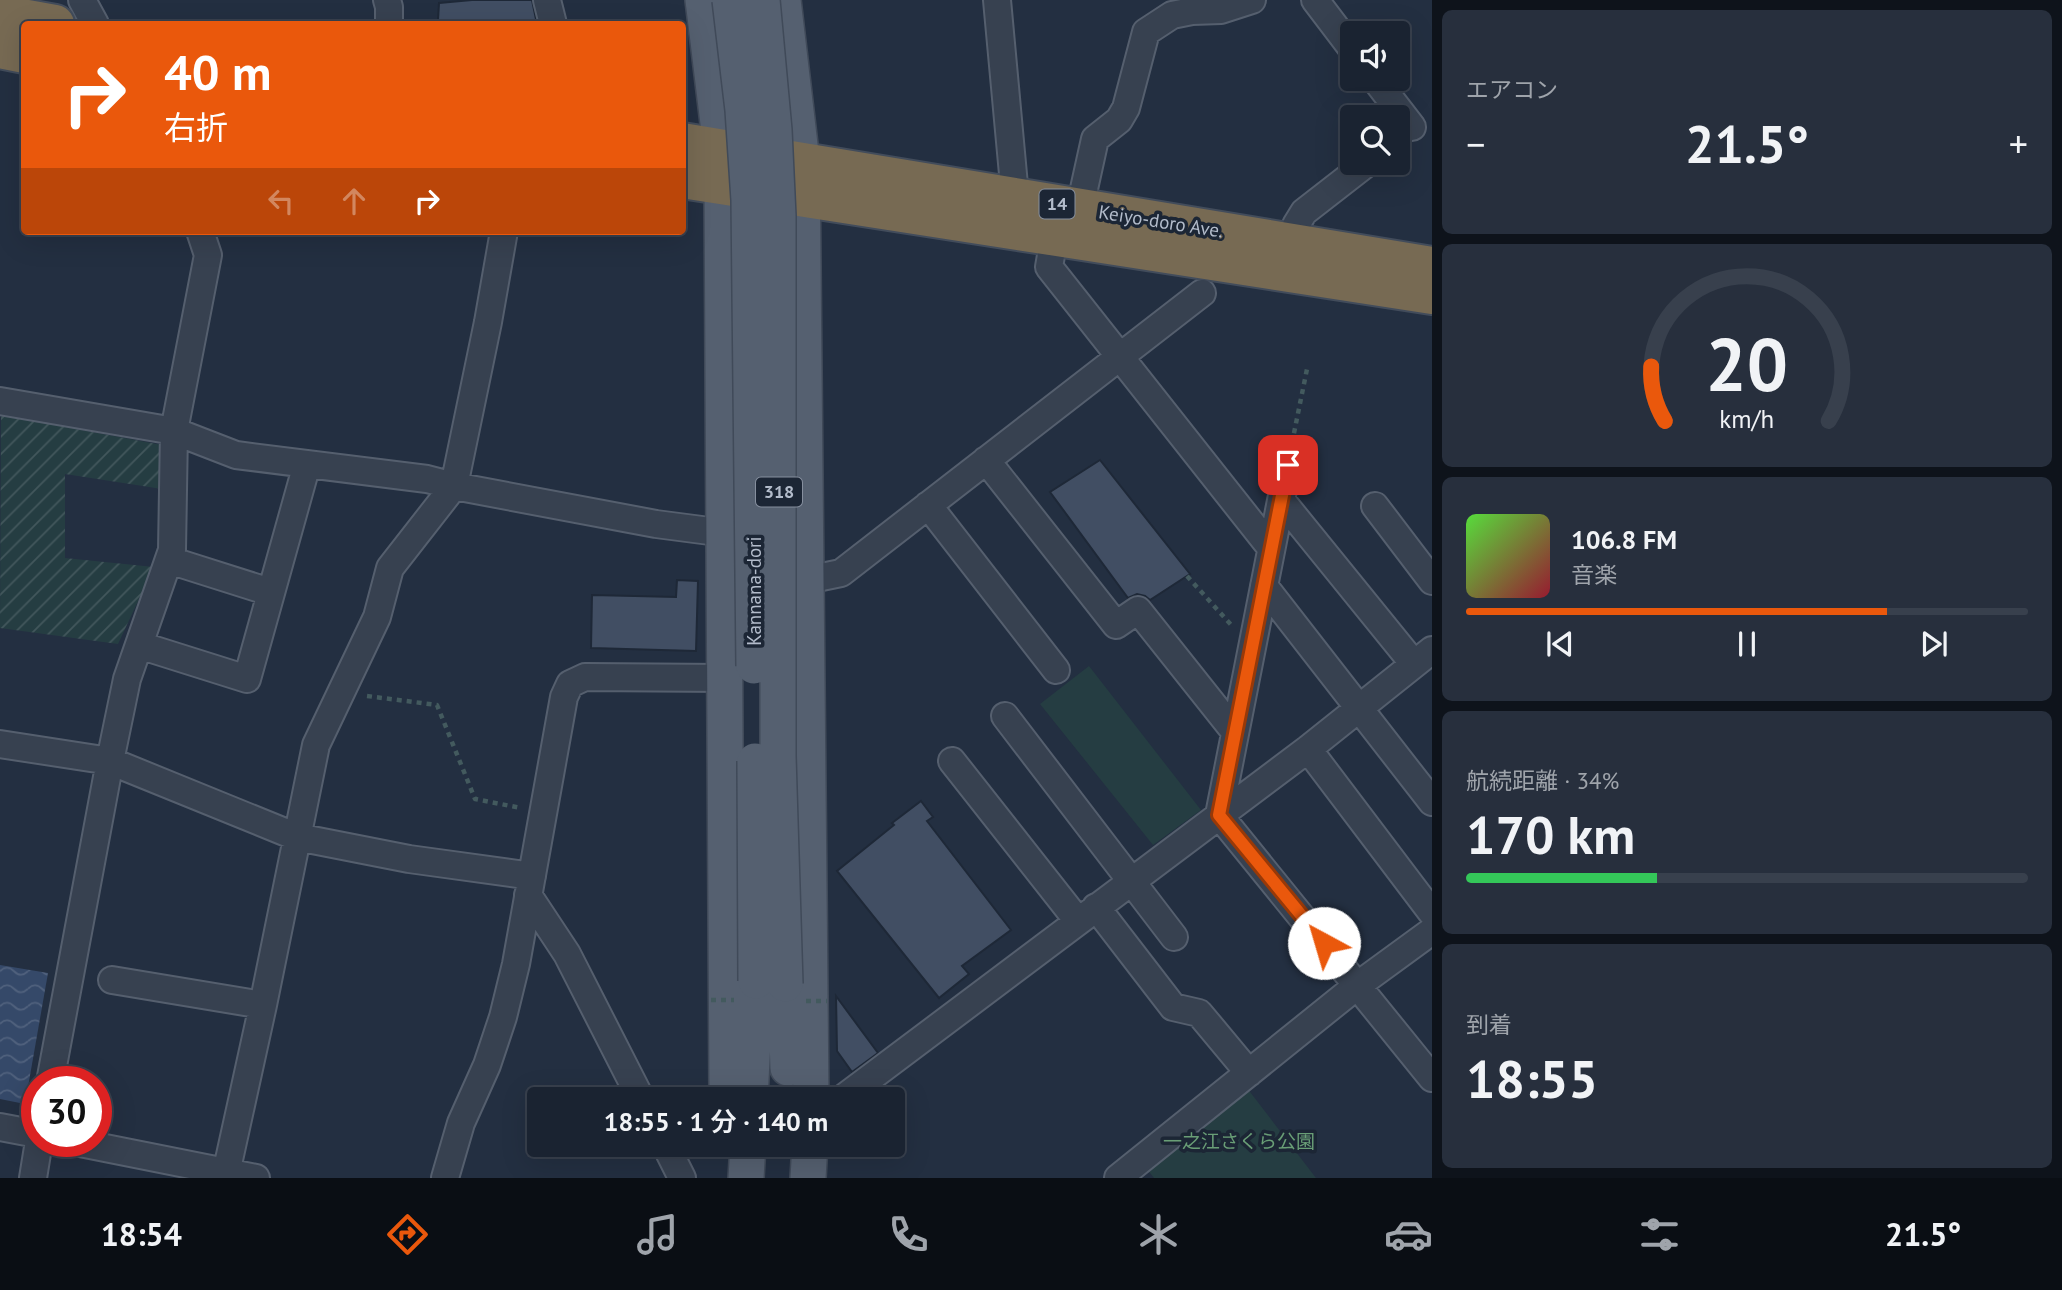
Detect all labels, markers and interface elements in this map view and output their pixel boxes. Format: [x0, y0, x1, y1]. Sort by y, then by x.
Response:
map controls [1340, 21, 1410, 175]
button: sound [1340, 21, 1410, 91]
text: 40 m [164, 40, 271, 104]
icon: right [49, 49, 140, 140]
text: エアコン [1466, 75, 1558, 104]
button: search [1340, 105, 1410, 175]
text: 右折 [164, 106, 228, 148]
text: 21.5° [1685, 110, 1809, 177]
text: − [1466, 119, 1485, 168]
text: + [2009, 119, 2028, 168]
icon: left [262, 182, 300, 220]
icon: ahead [335, 182, 373, 220]
icon: right [408, 182, 446, 220]
road number: 14 [1040, 190, 1074, 218]
street label: Keiyo-doro Ave. [1097, 199, 1225, 243]
text: 20 [1706, 318, 1788, 412]
text: km/h [1720, 403, 1774, 435]
pin [1258, 435, 1318, 495]
icon: arrive [1269, 446, 1307, 484]
road number: 318 [756, 478, 802, 506]
text: 106.8 FM [1571, 523, 1677, 556]
street label: Kannana-dori [742, 536, 766, 646]
text: 音楽 [1571, 560, 1617, 589]
icon: previous [1541, 625, 1579, 663]
icon: pause [1728, 625, 1766, 663]
icon: next [1915, 625, 1953, 663]
text: 航続距離 · 34% [1466, 766, 1619, 795]
text: 170 km [1466, 801, 1635, 868]
position arrow [1287, 906, 1361, 980]
text: 到着 [1466, 1010, 1512, 1039]
text: 18:55 [1466, 1045, 1598, 1112]
speed limit sign: 30 [21, 1066, 112, 1157]
text: 18:55 · 1 分 · 140 m [604, 1105, 828, 1138]
park label: 一之江さくら公園 [1163, 1129, 1315, 1153]
icon: directions [383, 1210, 432, 1259]
icon: music [633, 1210, 682, 1259]
icon: phone [884, 1210, 933, 1259]
icon: climate [1134, 1210, 1183, 1259]
icon: car [1384, 1210, 1433, 1259]
icon: filters [1635, 1210, 1684, 1259]
text: 18:54 [101, 1213, 182, 1255]
text: 21.5° [1885, 1213, 1961, 1255]

